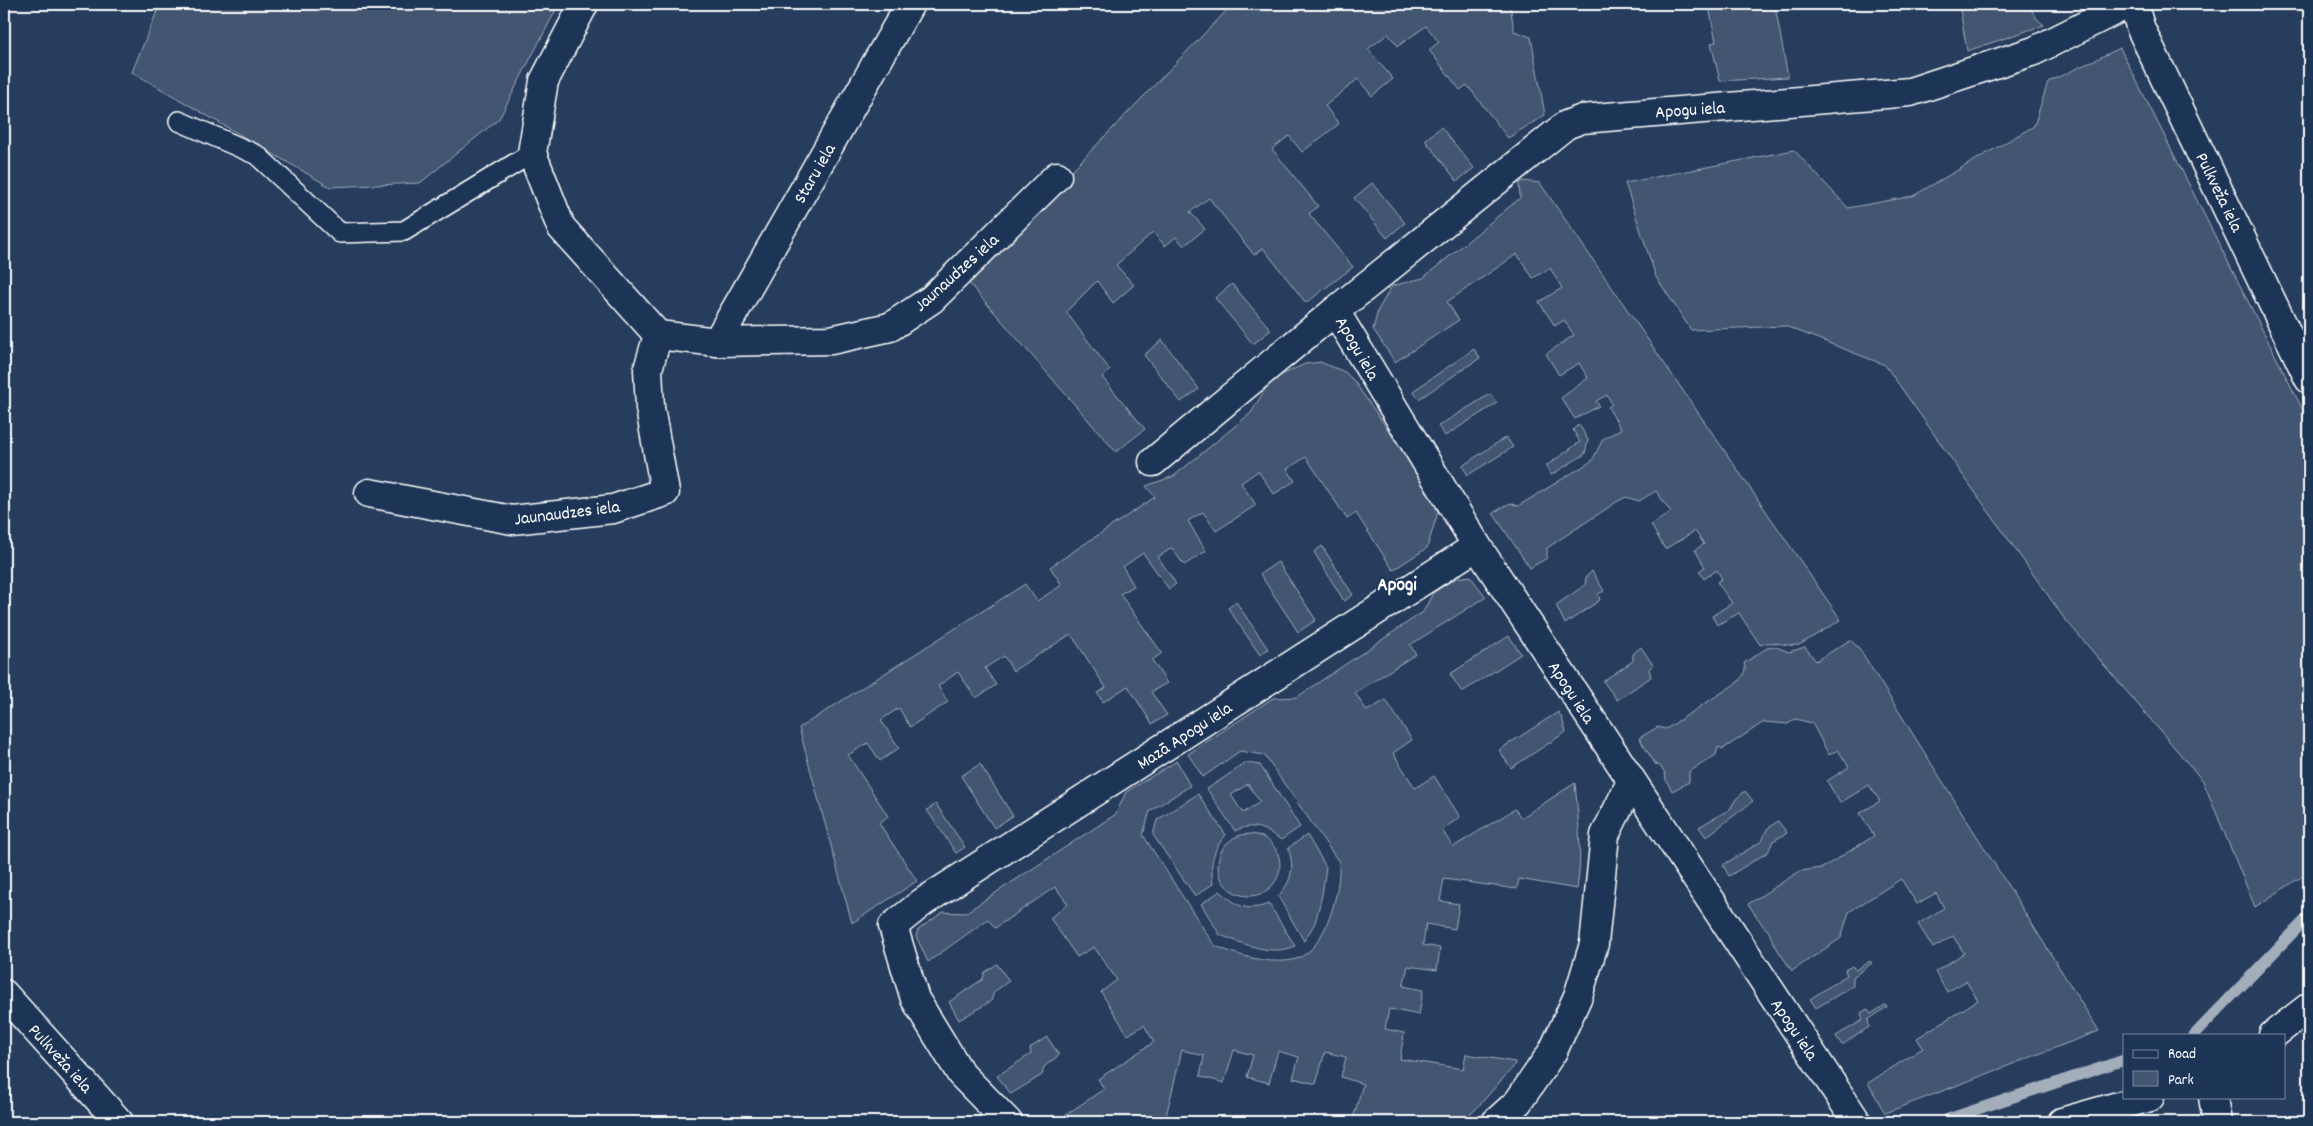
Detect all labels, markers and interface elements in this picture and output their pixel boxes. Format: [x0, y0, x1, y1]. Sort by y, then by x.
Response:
street label: Apogu iela [1654, 97, 1726, 126]
street label: Staru iela [789, 139, 844, 209]
street label: Pulkveža iela [2188, 149, 2248, 238]
street label: Jaunaudzes iela [910, 229, 1006, 319]
street label: Apogu iela [1328, 313, 1384, 386]
street label: Jaunaudzes iela [513, 496, 622, 533]
district label: Apogi [1377, 573, 1417, 600]
street label: Apogu iela [1540, 657, 1600, 730]
street label: Mazā Apogu iela [1133, 697, 1238, 777]
street label: Apogu iela [1763, 994, 1823, 1067]
street label: Pulkveža iela [21, 1019, 97, 1100]
legend [2123, 1034, 2286, 1098]
text: Road [2168, 1044, 2196, 1066]
text: Park [2168, 1070, 2194, 1092]

